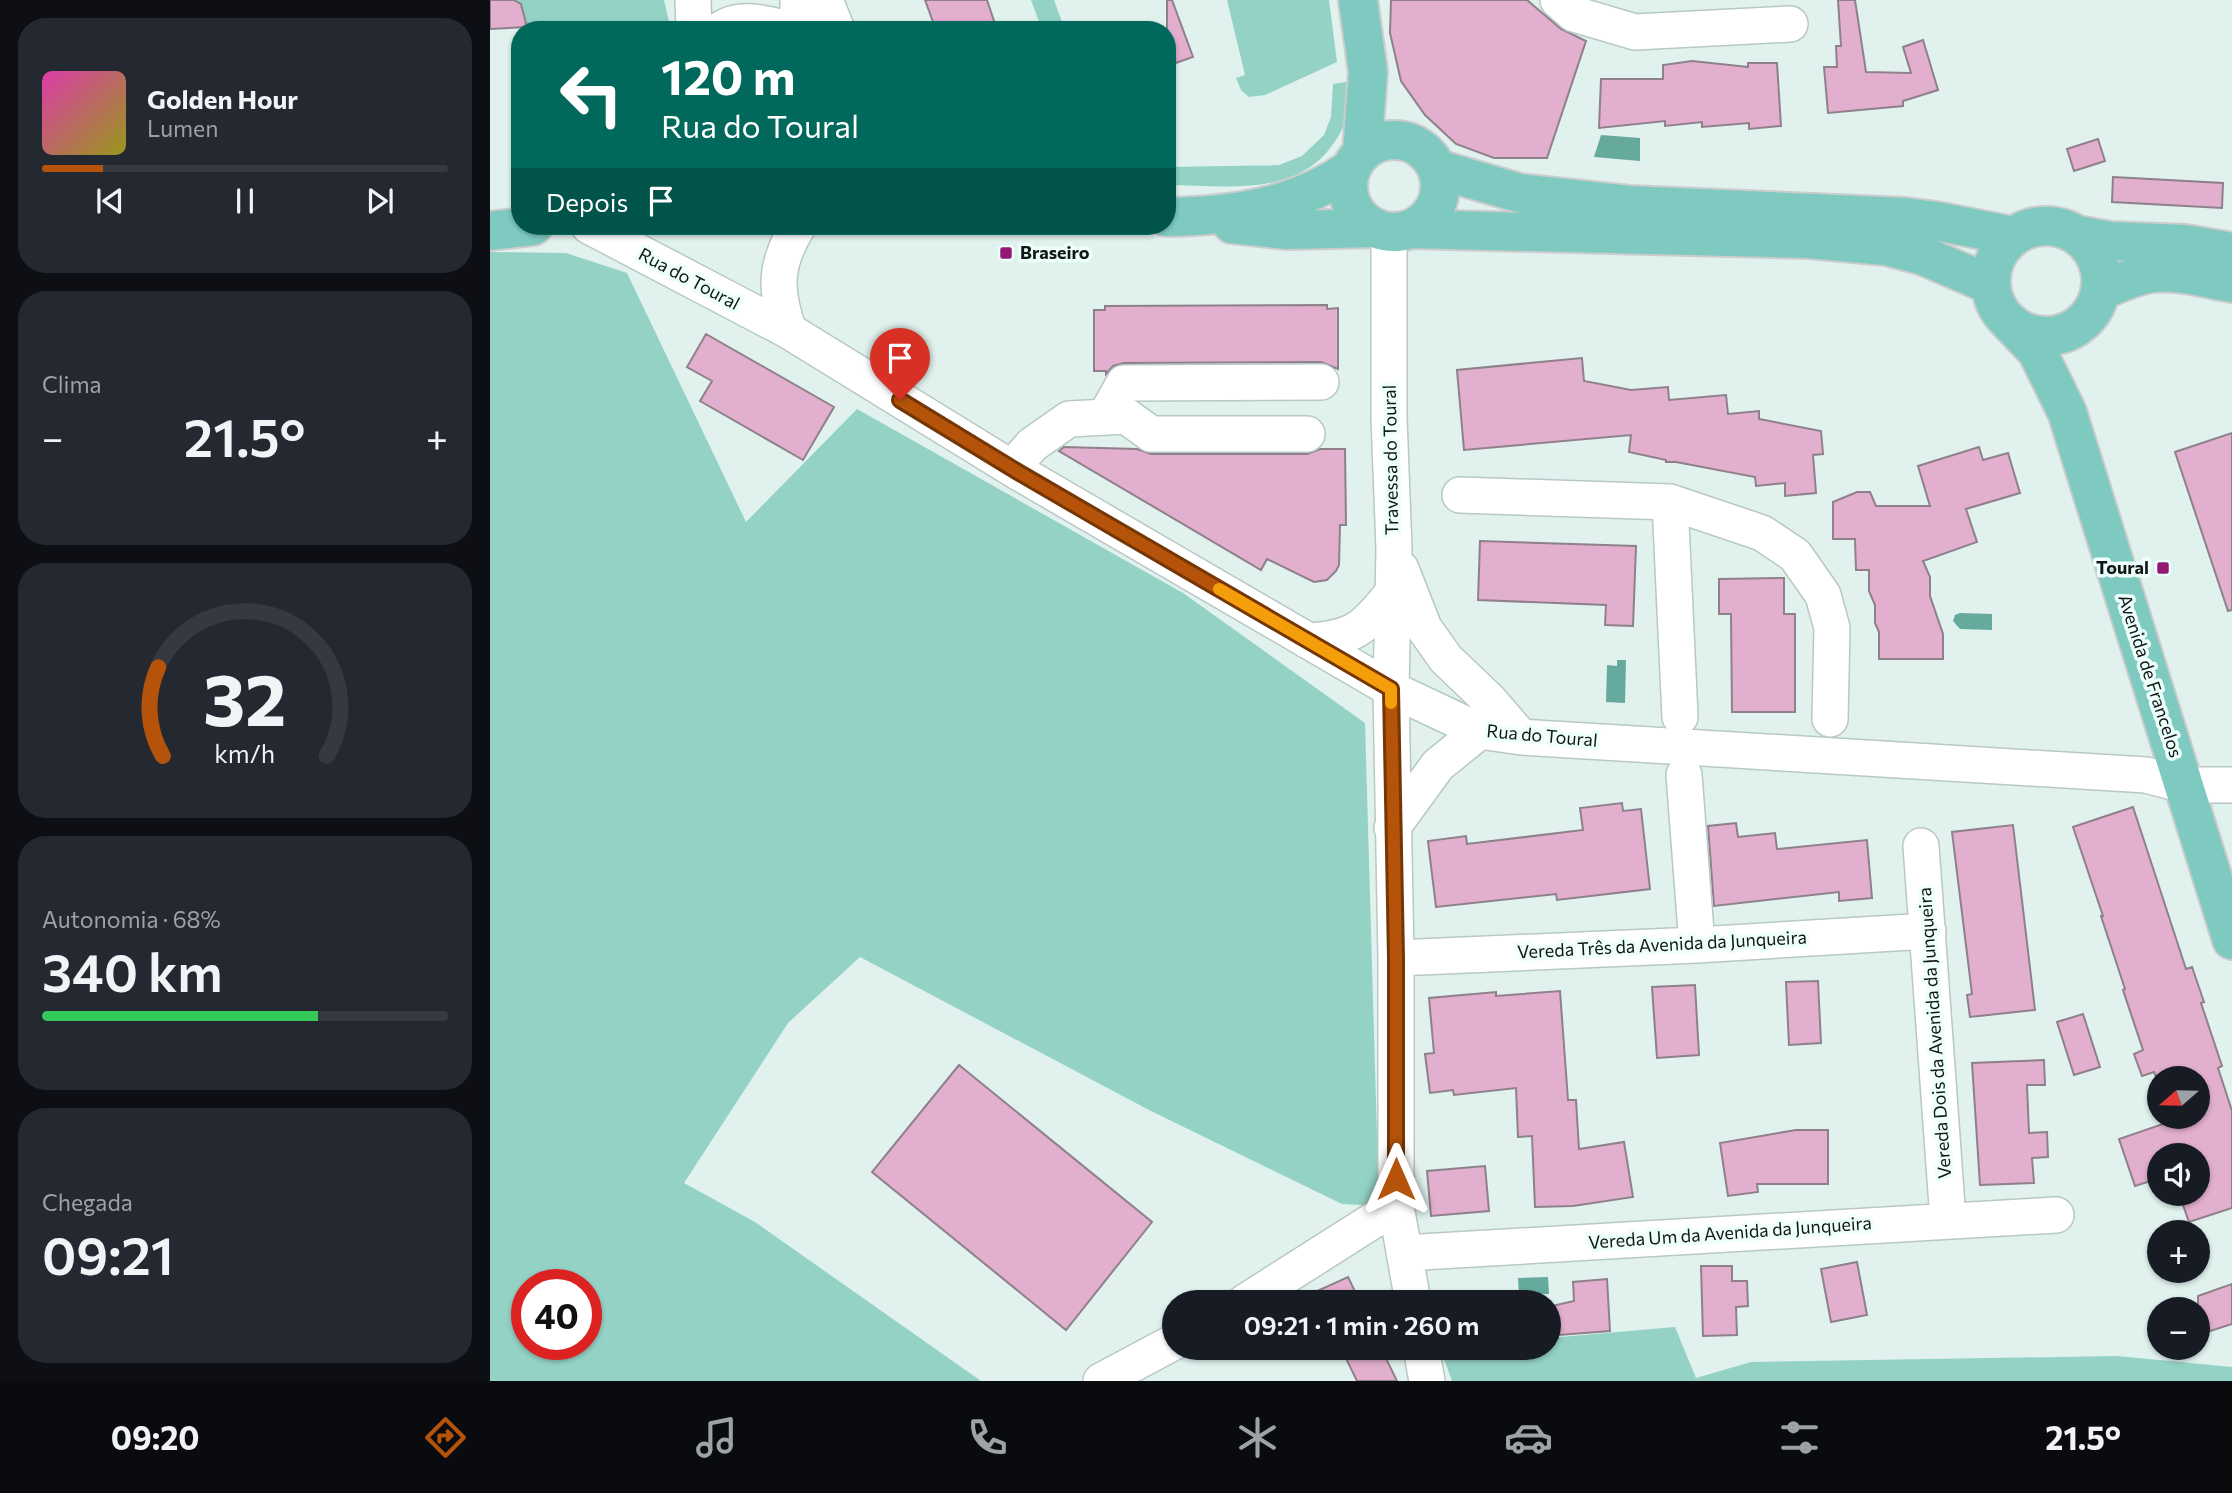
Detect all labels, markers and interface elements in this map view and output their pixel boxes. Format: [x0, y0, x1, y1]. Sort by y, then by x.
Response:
text: 120 m [661, 45, 795, 105]
icon: left [546, 49, 637, 140]
text: Golden Hour [147, 83, 298, 114]
text: Rua do Toural [661, 105, 859, 145]
text: Lumen [147, 114, 218, 142]
icon: previous [91, 182, 129, 220]
icon: pause [226, 182, 264, 220]
icon: next [361, 182, 399, 220]
icon: arrive [642, 182, 680, 220]
text: Depois [546, 186, 628, 217]
place label: Braseiro [1020, 241, 1090, 263]
street label: Rua do Toural [635, 242, 744, 314]
marker: Braseiro [998, 245, 1014, 261]
pin [870, 328, 930, 400]
icon: arrive [881, 339, 919, 377]
text: Clima [42, 370, 102, 398]
street label: Travessa do Toural [1378, 385, 1402, 535]
text: 21.5° [184, 404, 305, 468]
text: − [42, 413, 64, 460]
text: + [426, 413, 448, 460]
place label: Toural [2096, 556, 2149, 578]
marker: Toural [2155, 560, 2171, 576]
street label: Avenida de Francelos [2114, 591, 2188, 760]
text: 32 [203, 653, 287, 742]
street label: Rua do Toural [1486, 719, 1599, 751]
text: km/h [215, 738, 275, 768]
street label: Vereda Dois da Avenida da Junqueira [1913, 887, 1955, 1180]
text: Autonomia · 68% [42, 905, 221, 933]
street label: Vereda Três da Avenida da Junqueira [1517, 925, 1807, 963]
text: 340 km [42, 939, 223, 1003]
north arrow [2147, 1066, 2210, 1129]
map controls [2147, 1066, 2210, 1360]
position arrow [1359, 1142, 1433, 1216]
button: sound [2147, 1143, 2210, 1206]
text: Chegada [42, 1188, 133, 1216]
street label: Vereda Um da Avenida da Junqueira [1587, 1211, 1872, 1253]
button: + [2147, 1220, 2210, 1283]
text: 09:21 [42, 1222, 174, 1286]
speed limit sign: 40 [511, 1269, 602, 1360]
button: − [2147, 1297, 2210, 1360]
text: 09:21 · 1 min · 260 m [1244, 1309, 1479, 1340]
icon: directions [421, 1413, 470, 1462]
icon: music [692, 1413, 741, 1462]
icon: phone [963, 1413, 1012, 1462]
icon: climate [1233, 1413, 1282, 1462]
icon: car [1504, 1413, 1553, 1462]
icon: filters [1775, 1413, 1824, 1462]
text: 09:20 [111, 1417, 200, 1457]
text: 21.5° [2045, 1417, 2121, 1457]

